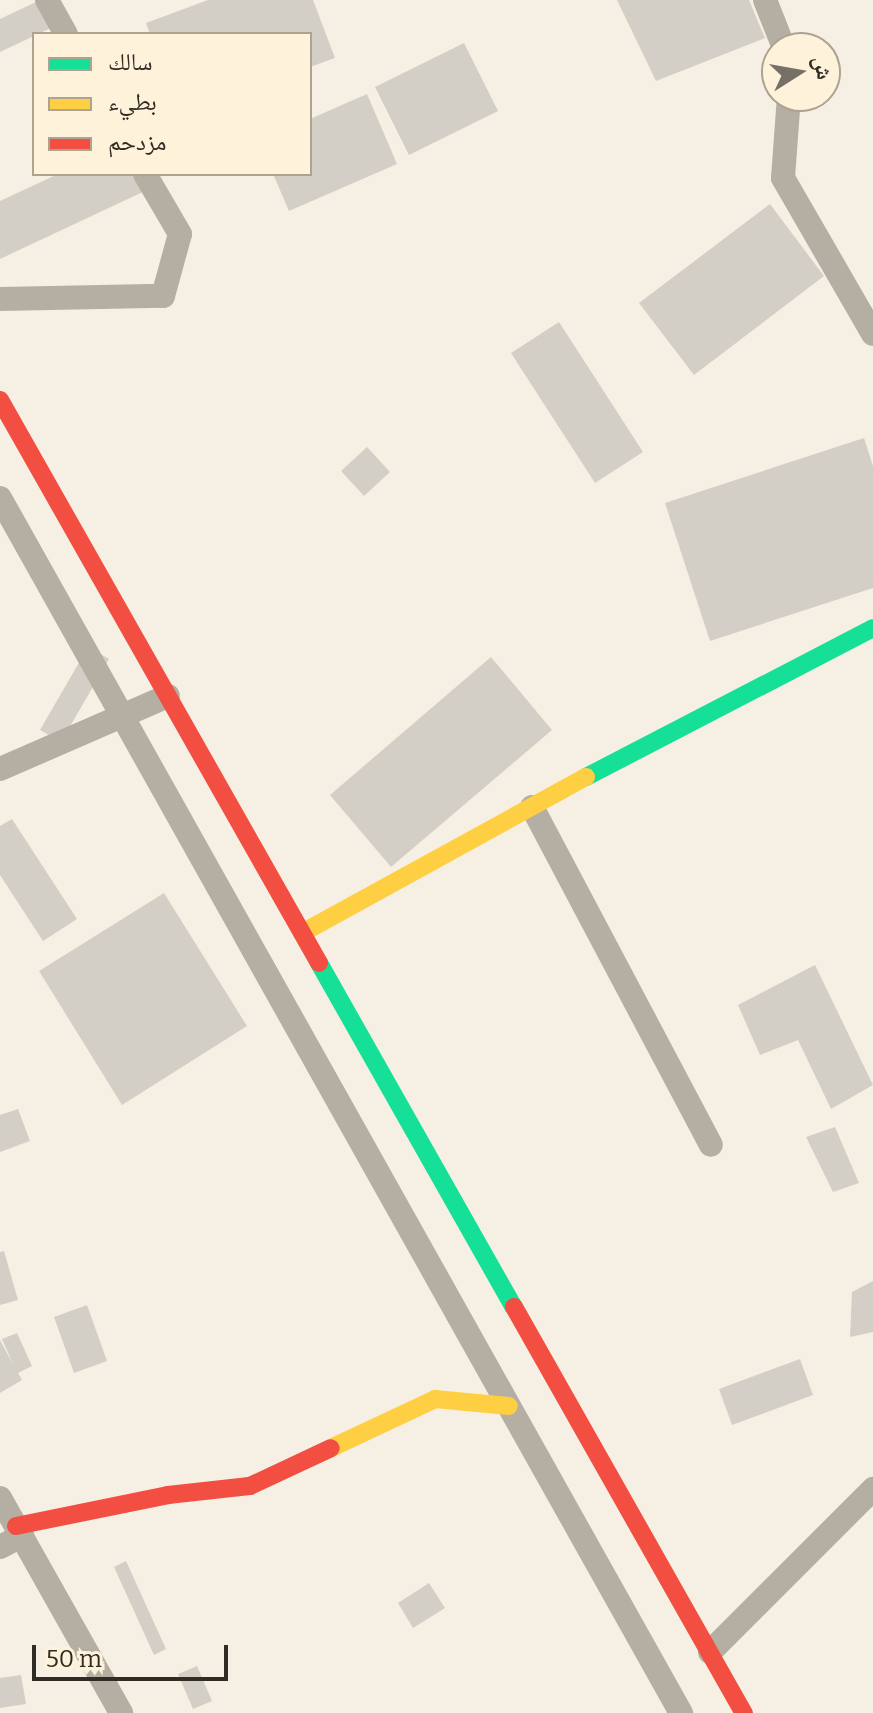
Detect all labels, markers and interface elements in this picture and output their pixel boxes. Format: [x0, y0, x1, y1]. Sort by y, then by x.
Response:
legend [32, 32, 312, 176]
north arrow [761, 32, 841, 112]
text: سالك [108, 48, 153, 76]
text: ش [808, 54, 839, 82]
text: بطيء [108, 88, 157, 116]
text: مزدحم [108, 128, 167, 156]
scale bar [36, 1629, 232, 1679]
text: 50 m [46, 1645, 102, 1673]

